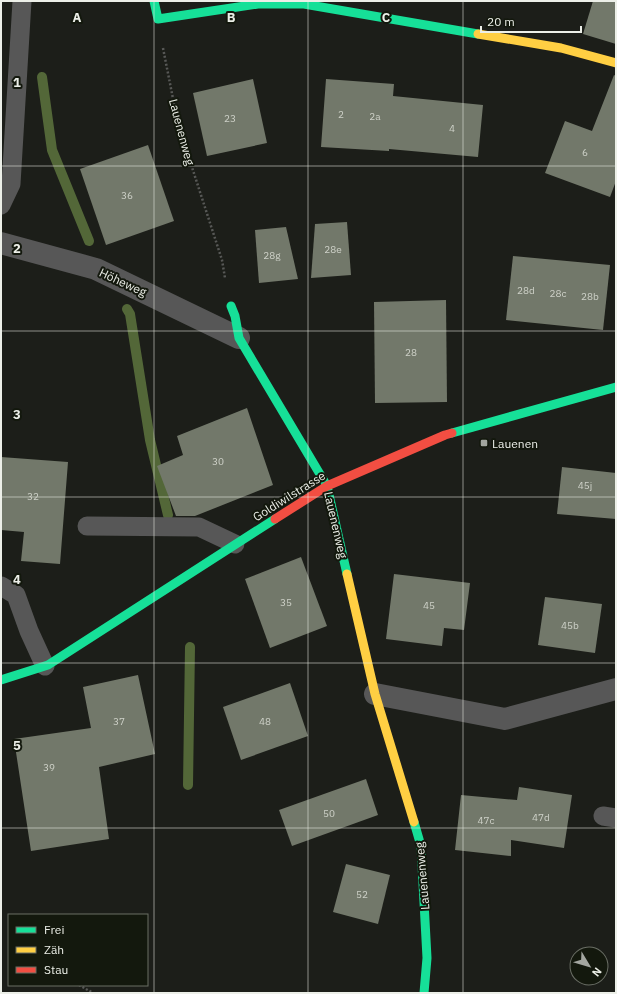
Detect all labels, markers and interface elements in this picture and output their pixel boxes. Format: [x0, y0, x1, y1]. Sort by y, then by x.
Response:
scale bar [481, 8, 581, 34]
text: A [73, 9, 82, 26]
text: B [227, 9, 236, 26]
text: C [382, 9, 391, 26]
text: 20 m [487, 14, 515, 29]
text: 1 [13, 74, 21, 91]
street label: Lauenenweg [166, 97, 198, 167]
house number: 2 [338, 108, 344, 121]
house number: 2a [369, 110, 381, 123]
house number: 23 [224, 112, 236, 125]
house number: 4 [449, 122, 455, 135]
house number: 6 [582, 146, 588, 159]
house number: 36 [121, 189, 133, 202]
text: 2 [13, 240, 21, 257]
house number: 28e [324, 243, 342, 256]
house number: 28g [263, 249, 281, 262]
street label: Höheweg [97, 265, 150, 300]
house number: 28d [517, 284, 535, 297]
house number: 28c [549, 287, 567, 300]
house number: 28b [581, 290, 599, 303]
house number: 28 [405, 346, 417, 359]
text: 3 [13, 406, 21, 423]
place label: Lauenen [492, 436, 538, 451]
marker: Lauenen [479, 438, 489, 448]
house number: 30 [212, 455, 224, 468]
street label: Goldiwilstrasse [250, 468, 328, 524]
house number: 45j [578, 479, 592, 492]
house number: 32 [27, 490, 39, 503]
street label: Lauenenweg [321, 490, 351, 560]
text: 4 [13, 571, 21, 588]
house number: 35 [280, 596, 292, 609]
house number: 45 [423, 599, 435, 612]
house number: 45b [561, 619, 579, 632]
house number: 37 [113, 715, 125, 728]
house number: 48 [259, 715, 271, 728]
text: 5 [13, 737, 21, 754]
house number: 39 [43, 761, 55, 774]
house number: 50 [323, 807, 335, 820]
house number: 47d [532, 811, 550, 824]
house number: 47c [477, 814, 495, 827]
street label: Lauenenweg [412, 841, 432, 911]
house number: 52 [356, 888, 368, 901]
legend [8, 914, 148, 986]
text: Frei [44, 922, 64, 937]
text: Zäh [44, 942, 64, 957]
north arrow [569, 946, 609, 986]
text: Stau [44, 962, 68, 977]
text: N [589, 965, 605, 980]

